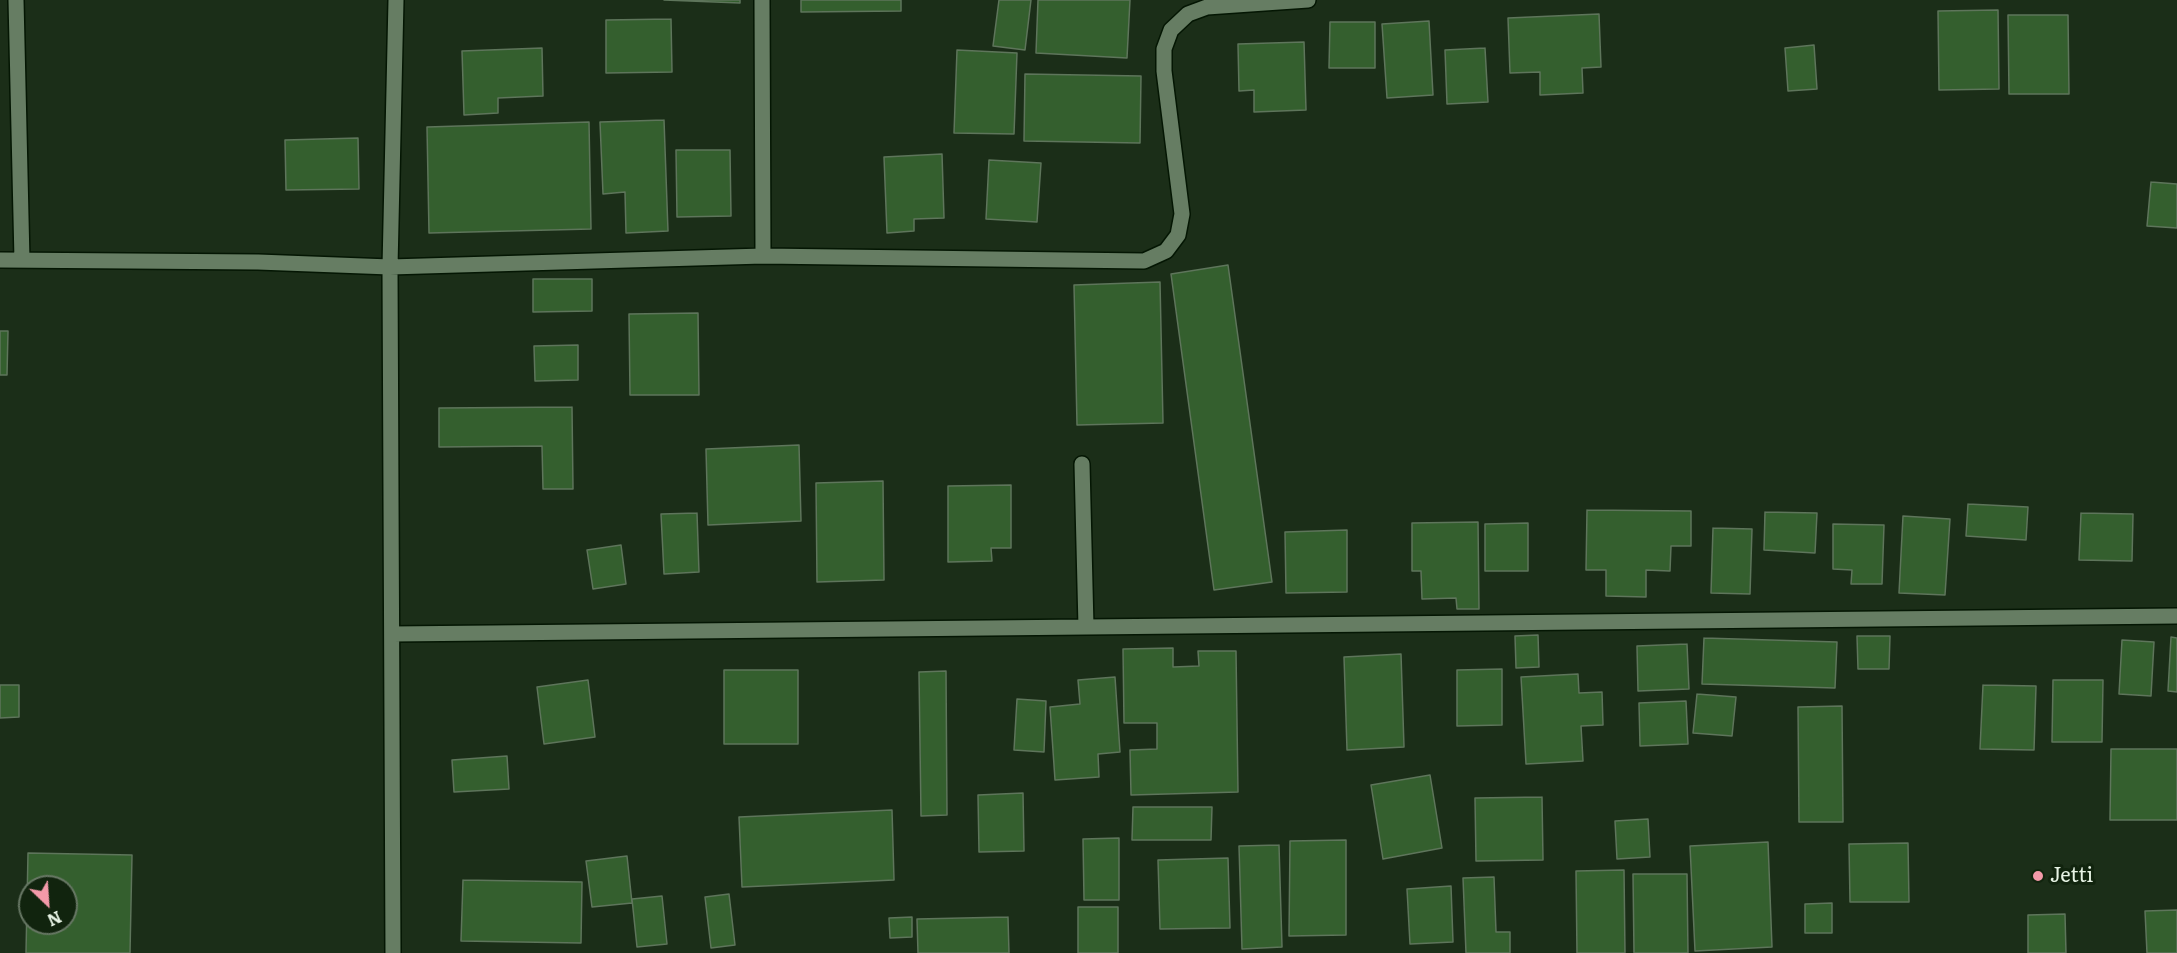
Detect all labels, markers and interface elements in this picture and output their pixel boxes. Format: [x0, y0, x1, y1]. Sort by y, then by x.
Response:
place label: Jetti [2050, 864, 2093, 888]
marker: Jetti [2031, 869, 2045, 883]
north arrow [18, 875, 78, 935]
text: N [44, 906, 66, 933]

